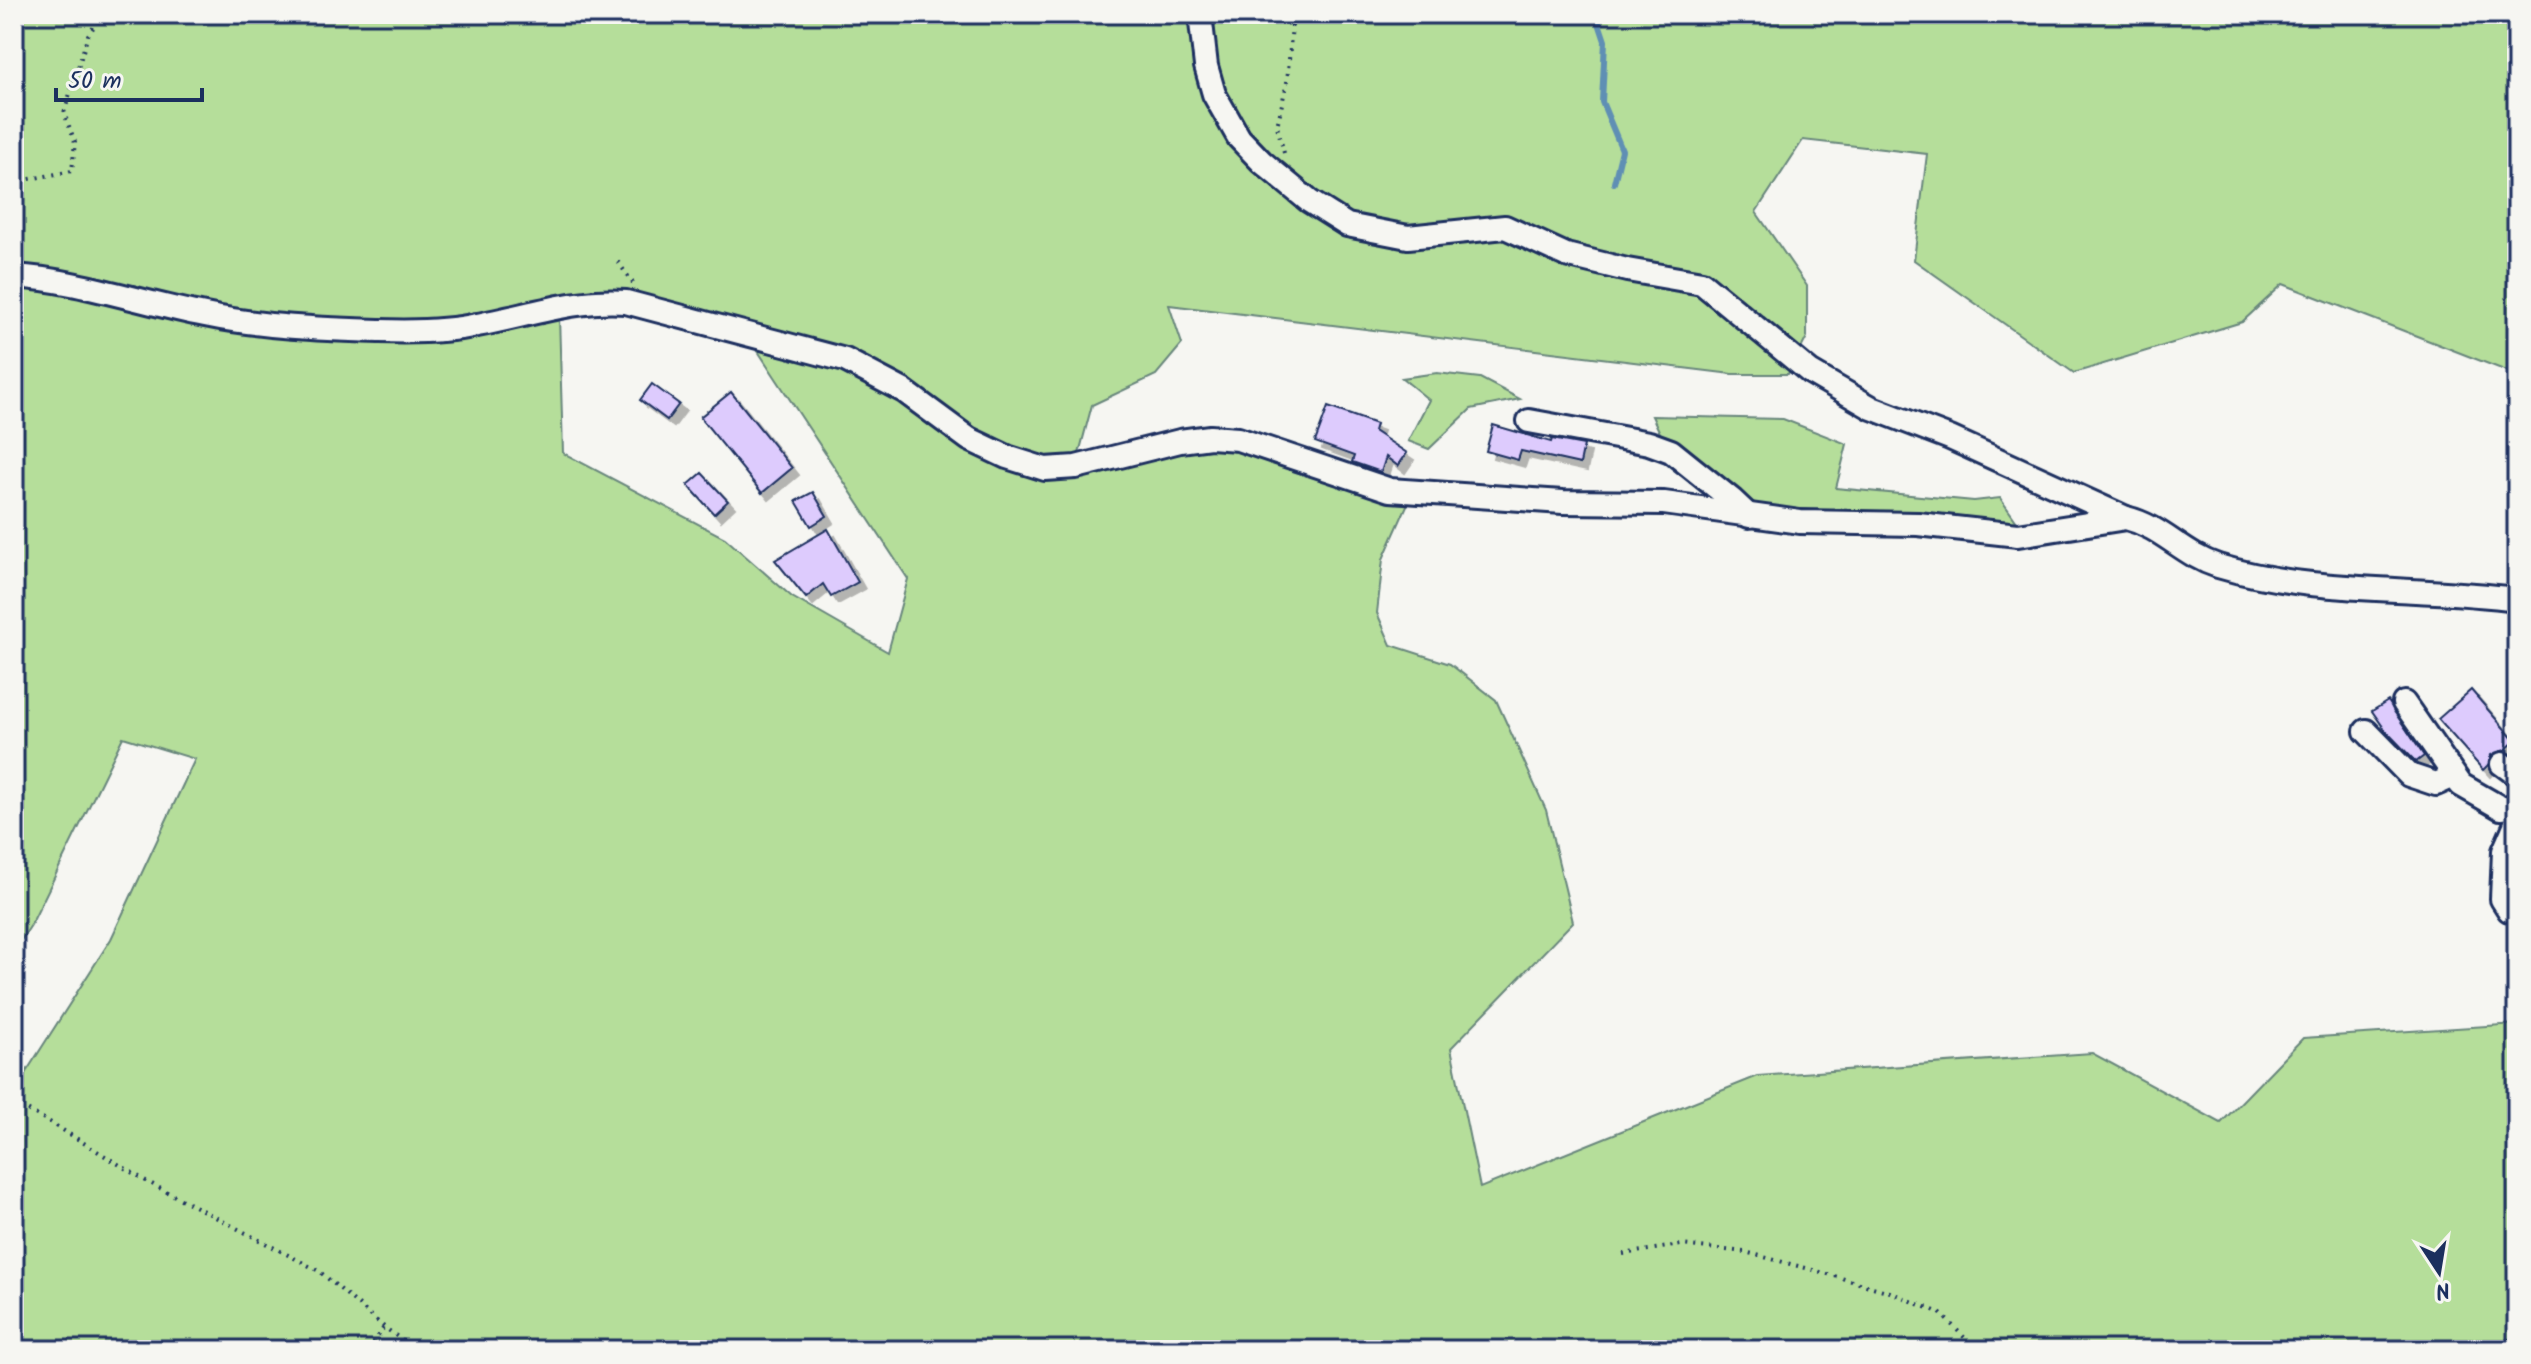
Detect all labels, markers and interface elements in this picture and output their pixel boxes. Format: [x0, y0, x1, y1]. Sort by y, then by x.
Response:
scale bar [56, 52, 202, 102]
text: 50 m [68, 62, 122, 101]
north arrow [2399, 1232, 2479, 1312]
text: N [2432, 1271, 2453, 1308]

